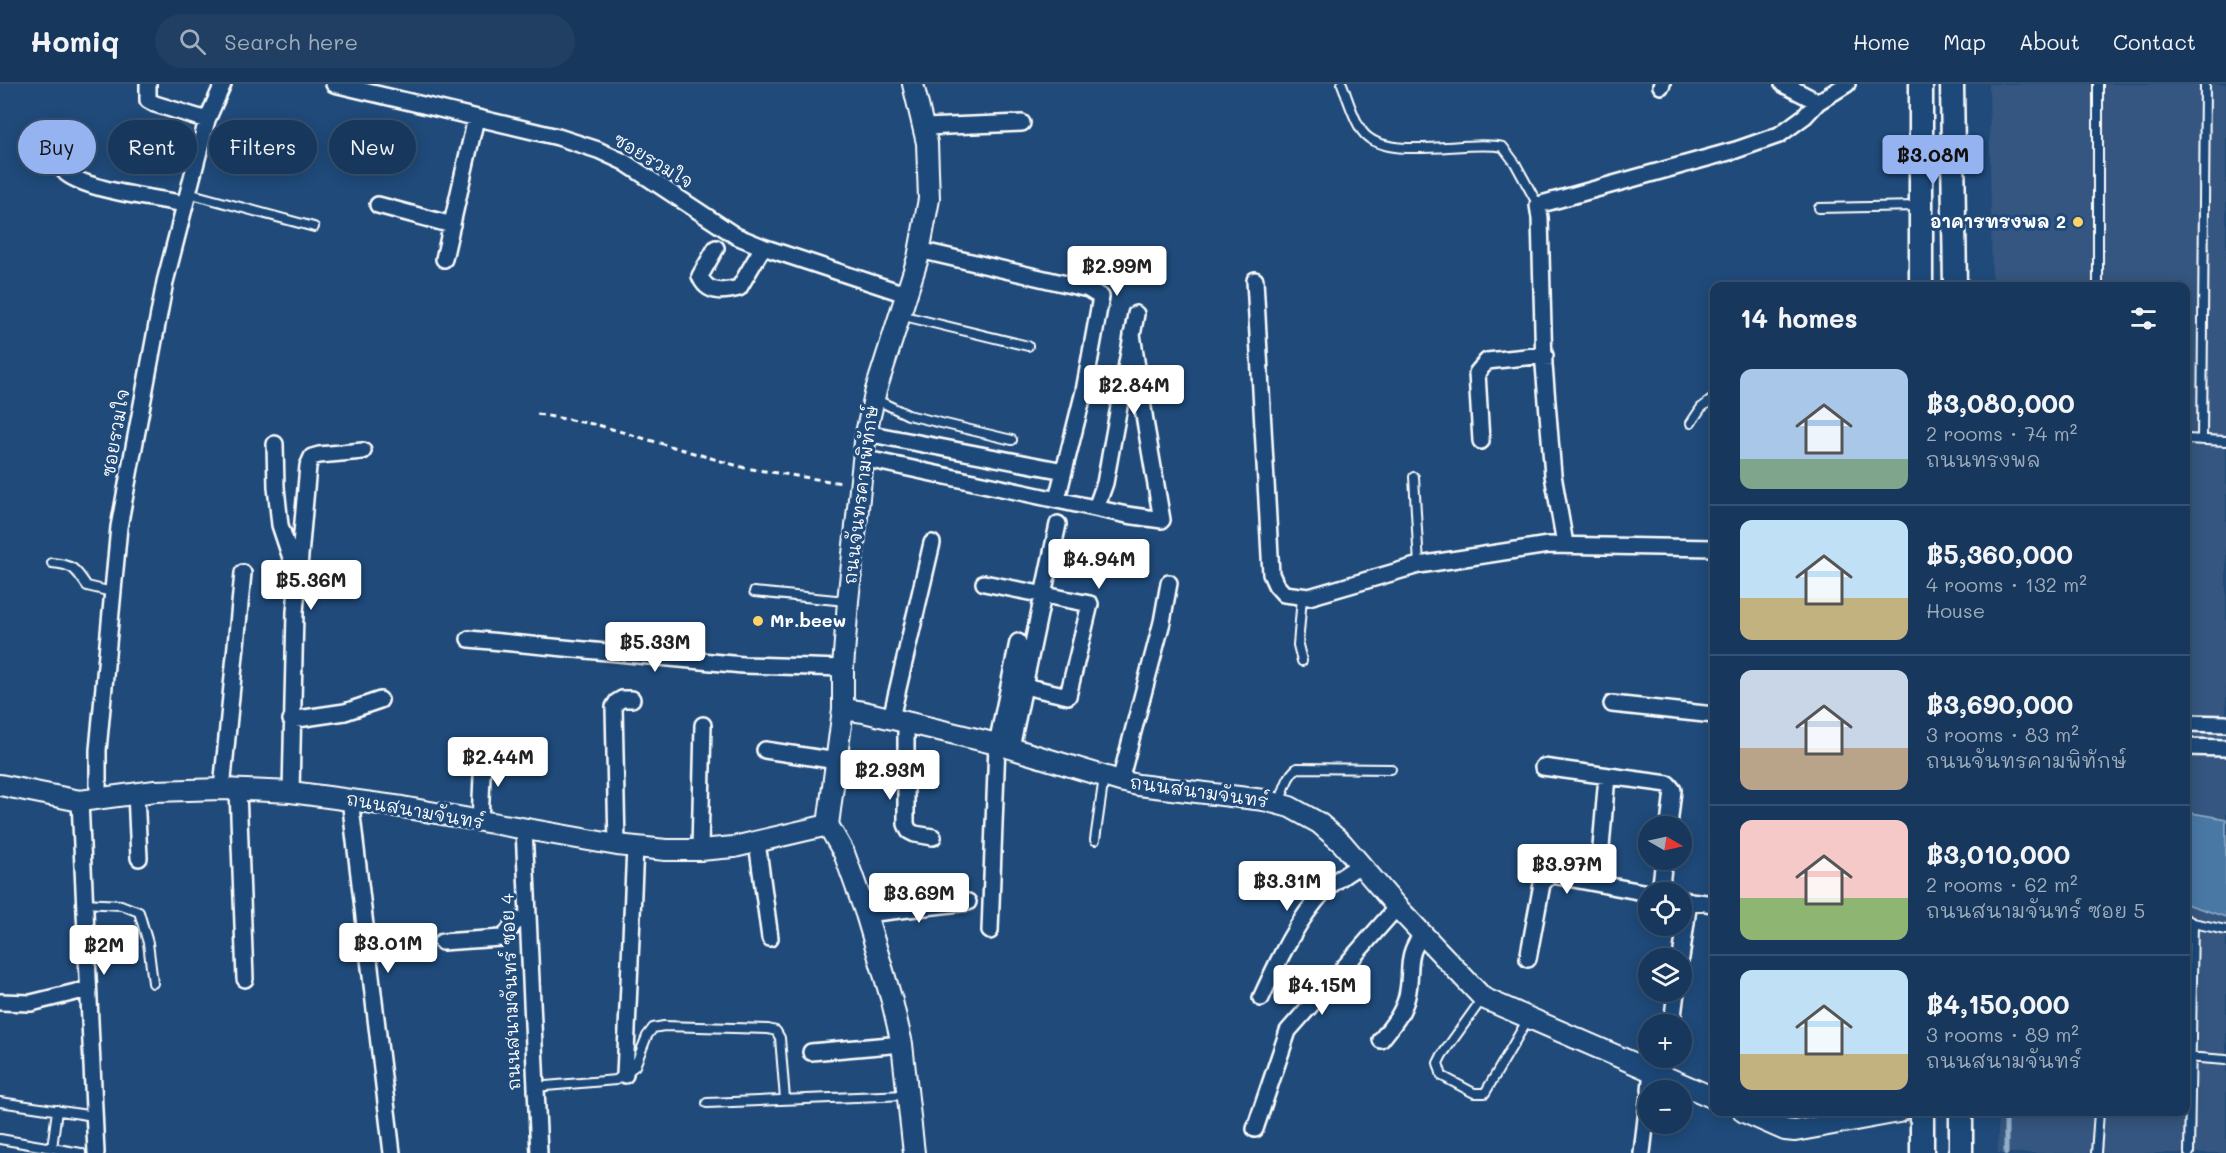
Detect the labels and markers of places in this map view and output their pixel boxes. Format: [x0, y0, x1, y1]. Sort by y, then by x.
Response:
pin: ฿3.08M [1884, 135, 1982, 186]
place label: อาคารทรงพล 2 [1930, 209, 2066, 233]
marker: อาคารทรงพล 2 [2071, 215, 2085, 229]
pin: ฿2.99M [1068, 246, 1166, 297]
pin: ฿2.84M [1085, 365, 1183, 416]
pin: ฿4.94M [1050, 539, 1148, 590]
pin: ฿5.36M [262, 560, 360, 611]
place label: Mr.beew [770, 608, 846, 632]
marker: Mr.beew [751, 614, 765, 628]
pin: ฿5.33M [606, 622, 704, 673]
pin: ฿2.44M [449, 737, 547, 788]
pin: ฿2.93M [841, 750, 939, 801]
pin: ฿3.97M [1518, 844, 1616, 895]
pin: ฿3.31M [1238, 861, 1336, 912]
pin: ฿3.69M [870, 873, 968, 924]
pin: ฿3.01M [339, 923, 437, 974]
pin: ฿2M [75, 925, 133, 976]
pin: ฿4.15M [1273, 965, 1371, 1016]

